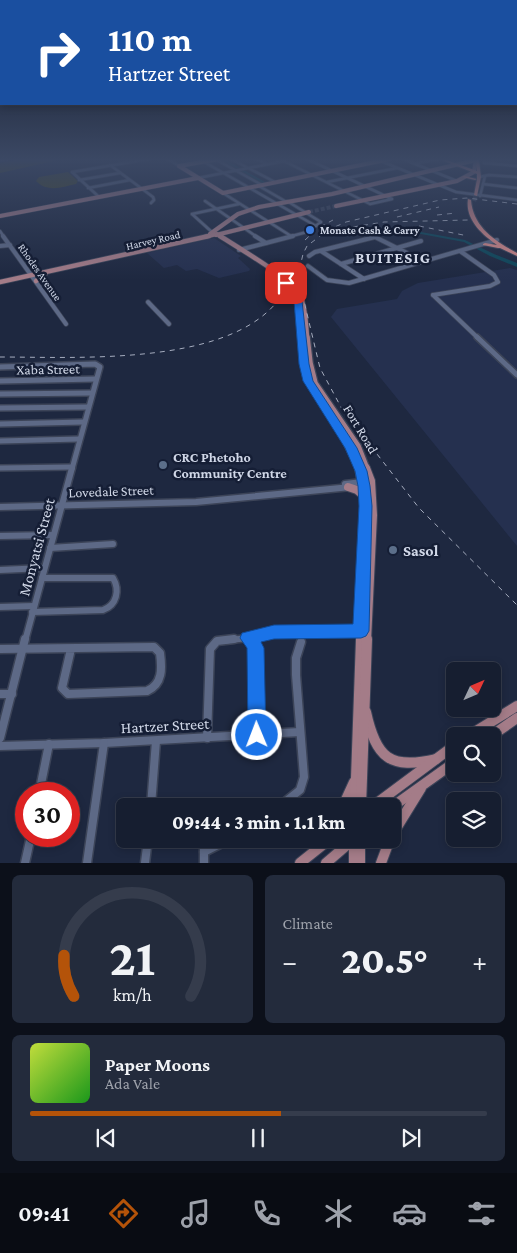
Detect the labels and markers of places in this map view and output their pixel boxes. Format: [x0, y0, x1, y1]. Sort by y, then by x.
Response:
marker: Monate Cash & Carry [304, 224, 316, 236]
place label: Monate Cash & Carry [320, 224, 420, 236]
pin [265, 262, 307, 304]
place label: CRC Phetoho Community Centre [173, 449, 287, 481]
marker: CRC Phetoho Community Centre [157, 459, 169, 471]
place label: Sasol [403, 542, 439, 559]
marker: Sasol [387, 544, 399, 556]

